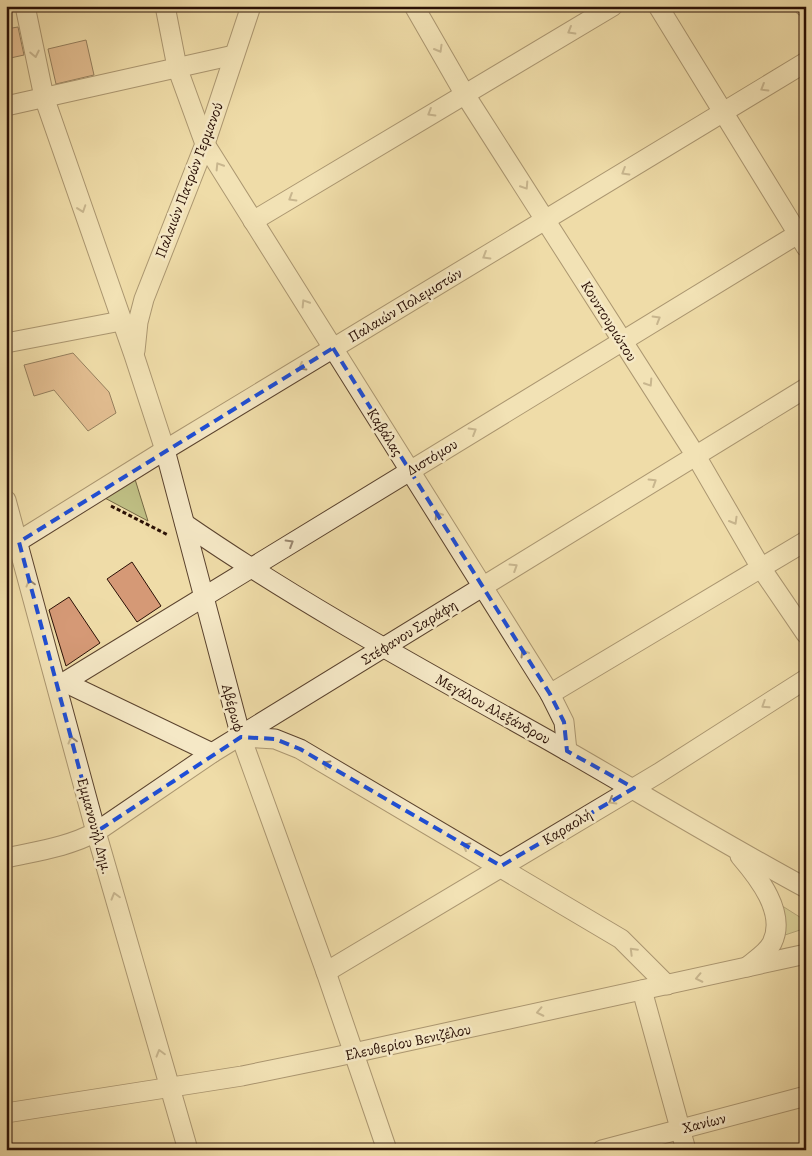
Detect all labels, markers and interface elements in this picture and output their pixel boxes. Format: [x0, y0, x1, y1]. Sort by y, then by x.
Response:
one-way arrow [567, 24, 576, 34]
one-way arrow [432, 43, 442, 52]
one-way arrow [29, 50, 40, 58]
one-way arrow [761, 81, 770, 91]
street label: Παλαιών Πατρών Γερμανού [150, 99, 228, 261]
one-way arrow [427, 107, 436, 117]
one-way arrow [215, 162, 225, 171]
one-way arrow [621, 165, 630, 175]
one-way arrow [518, 181, 528, 190]
one-way arrow [288, 191, 297, 201]
one-way arrow [77, 204, 87, 213]
one-way arrow [482, 249, 491, 259]
street label: Παλαιών Πολεμιστών [344, 263, 466, 347]
street label: Κουντουριώτου [576, 277, 642, 365]
one-way arrow [301, 300, 311, 309]
one-way arrow [652, 316, 661, 326]
one-way arrow [298, 360, 307, 370]
one-way arrow [642, 378, 652, 387]
street label: Καβάλας [362, 404, 408, 460]
one-way arrow [468, 428, 477, 437]
street label: Διστόμου [403, 434, 461, 480]
one-way arrow [647, 479, 656, 489]
one-way arrow [435, 511, 444, 521]
one-way arrow [728, 516, 738, 525]
one-way arrow [284, 539, 293, 549]
one-way arrow [509, 564, 518, 574]
one-way arrow [25, 579, 35, 587]
street label: Στέφανου Σαράφη [357, 595, 461, 669]
one-way arrow [521, 649, 531, 658]
street label: Μεγάλου Αλεξάνδρου [432, 669, 554, 749]
street label: Αβέρωφ [217, 681, 249, 734]
one-way arrow [761, 699, 770, 708]
one-way arrow [67, 735, 78, 744]
one-way arrow [322, 760, 331, 770]
street label: Εμμανουήλ Δημ. [72, 775, 118, 877]
one-way arrow [609, 794, 618, 804]
street label: Καραολή [538, 804, 596, 850]
one-way arrow [462, 842, 471, 852]
one-way arrow [110, 893, 120, 901]
one-way arrow [629, 948, 638, 957]
one-way arrow [694, 972, 703, 983]
one-way arrow [535, 1006, 544, 1017]
street label: Ελευθερίου Βενιζέλου [343, 1019, 473, 1065]
one-way arrow [155, 1049, 165, 1057]
street label: Χανίων [680, 1108, 728, 1138]

